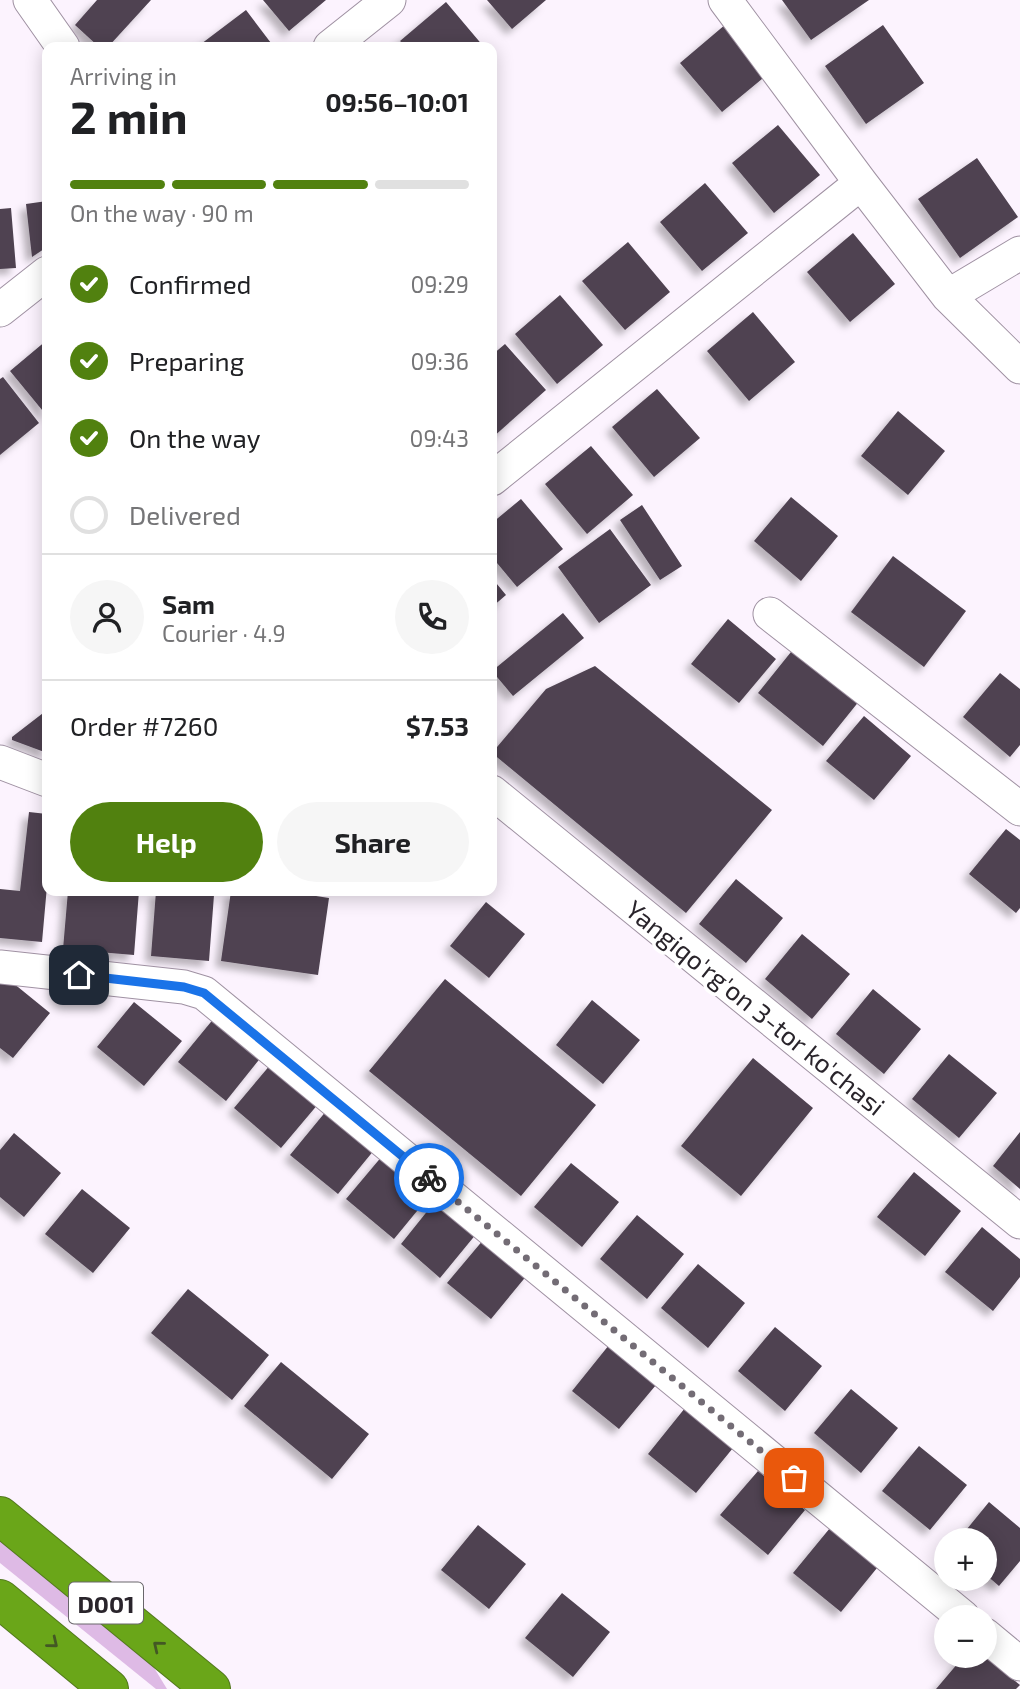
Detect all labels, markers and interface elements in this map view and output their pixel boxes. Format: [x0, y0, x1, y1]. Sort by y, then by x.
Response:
text: Arriving in [70, 62, 177, 90]
text: 09:56–10:01 [325, 86, 469, 117]
text: 2 min [70, 88, 188, 143]
text: On the way · 90 m [70, 199, 254, 227]
icon: check [70, 265, 108, 303]
text: Confirmed [129, 268, 252, 299]
text: 09:29 [410, 270, 469, 298]
icon: check [70, 342, 108, 380]
text: Preparing [129, 345, 244, 376]
text: 09:36 [411, 347, 469, 375]
icon: check [70, 419, 108, 457]
text: On the way [129, 422, 260, 453]
text: 09:43 [410, 424, 469, 452]
text: Delivered [129, 499, 241, 530]
button: person [70, 580, 144, 654]
button: phone [395, 580, 469, 654]
text: Sam [162, 588, 215, 619]
text: Courier · 4.9 [162, 619, 286, 647]
text: Order #7260 [70, 710, 218, 741]
text: $7.53 [406, 710, 469, 741]
button: Help [70, 802, 263, 882]
button: Share [277, 802, 469, 882]
street label: Yangiqo'rg'on 3-tor ko'chasi [620, 893, 892, 1121]
pin [49, 945, 109, 1005]
icon: home [60, 956, 98, 994]
courier [394, 1143, 464, 1213]
icon: bike [410, 1159, 448, 1197]
pin [764, 1448, 824, 1508]
icon: bag [775, 1459, 813, 1497]
map controls [934, 1528, 997, 1668]
button: + [934, 1528, 997, 1591]
road number: D001 [69, 1582, 143, 1624]
button: − [934, 1605, 997, 1668]
one-way arrow [45, 1634, 57, 1647]
one-way arrow [154, 1642, 167, 1654]

